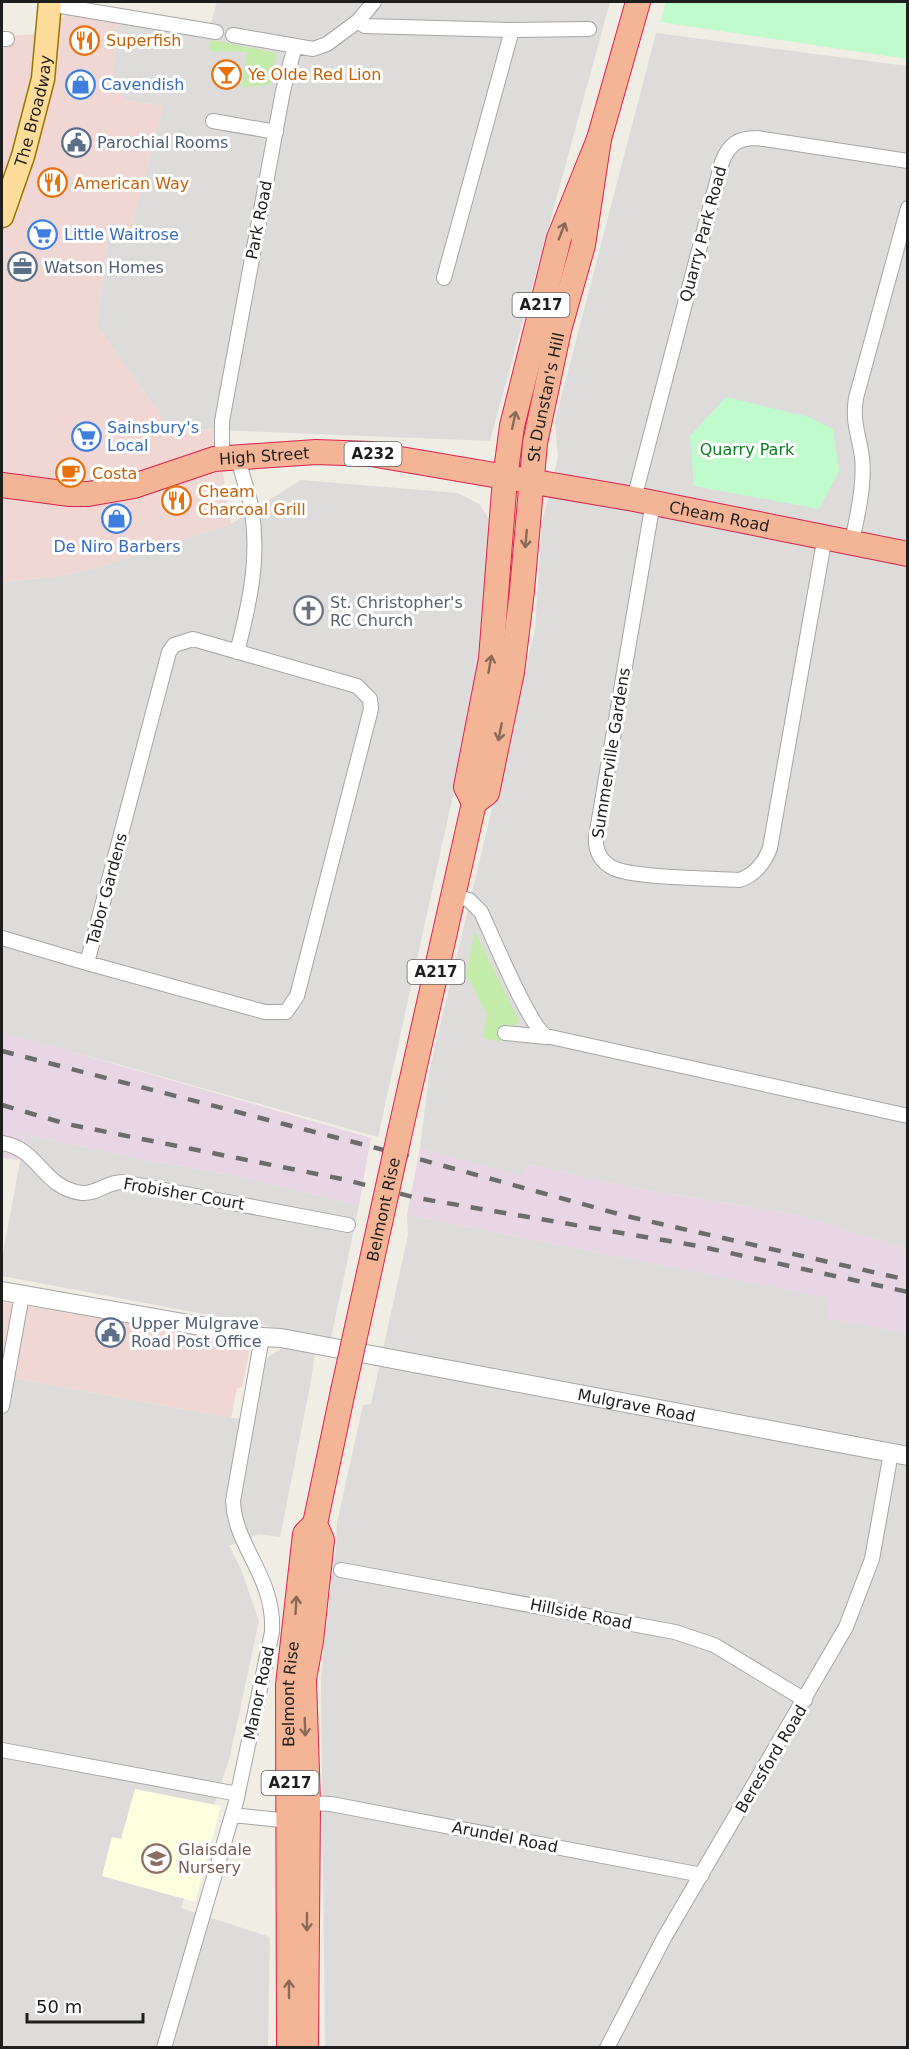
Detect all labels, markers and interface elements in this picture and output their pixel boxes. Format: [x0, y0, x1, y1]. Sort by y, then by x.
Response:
restaurant icon: Superfish [69, 24, 101, 56]
place label: Superfish [106, 31, 181, 50]
street label: The Broadway [10, 54, 55, 170]
bar icon: Ye Olde Red Lion [211, 58, 243, 90]
place label: Ye Olde Red Lion [247, 65, 381, 84]
shop icon: Cavendish [64, 68, 96, 100]
place label: Cavendish [101, 75, 185, 94]
public building icon: Parochial Rooms [60, 126, 92, 158]
place label: Parochial Rooms [97, 133, 228, 152]
street label: Quarry Park Road [676, 164, 730, 304]
restaurant icon: American Way [37, 167, 69, 199]
place label: American Way [74, 174, 189, 193]
street label: Park Road [242, 179, 276, 261]
supermarket icon: Little Waitrose [27, 218, 59, 250]
one-way arrow [557, 222, 568, 241]
place label: Little Waitrose [64, 225, 179, 244]
office icon: Watson Homes [7, 251, 39, 283]
place label: Watson Homes [44, 258, 164, 277]
road number: A217 [512, 293, 570, 317]
street label: St Dunstan's Hill [524, 331, 568, 463]
one-way arrow [509, 411, 520, 430]
place label: Sainsbury's Local [107, 418, 199, 455]
supermarket icon: Sainsbury's Local [70, 420, 102, 452]
park label: Quarry Park [700, 440, 795, 459]
road number: A232 [344, 442, 401, 466]
street label: High Street [218, 443, 310, 468]
cafe icon: Costa [55, 457, 87, 489]
place label: Costa [92, 464, 137, 483]
place label: Cheam Charcoal Grill [198, 482, 306, 519]
restaurant icon: Cheam Charcoal Grill [161, 484, 193, 516]
street label: Cheam Road [668, 497, 771, 535]
shop icon: De Niro Barbers [101, 502, 133, 534]
one-way arrow [520, 528, 531, 548]
place label: De Niro Barbers [53, 537, 181, 556]
place label: St. Christopher's RC Church [330, 593, 463, 630]
church icon: St. Christopher's RC Church [293, 595, 325, 627]
one-way arrow [485, 655, 496, 675]
street label: Summerville Gardens [588, 666, 634, 840]
one-way arrow [494, 722, 505, 741]
street label: Tabor Gardens [83, 831, 131, 948]
road number: A217 [408, 960, 464, 984]
street label: Belmont Rise [362, 1156, 404, 1263]
street label: Frobisher Court [122, 1174, 246, 1214]
place label: Upper Mulgrave Road Post Office [131, 1314, 262, 1351]
public building icon: Upper Mulgrave Road Post Office [94, 1316, 126, 1348]
street label: Mulgrave Road [576, 1385, 697, 1425]
street label: Hillside Road [528, 1595, 634, 1633]
one-way arrow [290, 1596, 301, 1616]
street label: Belmont Rise [278, 1640, 302, 1747]
street label: Manor Road [240, 1644, 278, 1742]
street label: Beresford Road [731, 1702, 811, 1816]
one-way arrow [300, 1717, 311, 1737]
road number: A217 [262, 1771, 318, 1795]
street label: Arundel Road [450, 1817, 560, 1857]
place label: Glaisdale Nursery [178, 1840, 252, 1877]
school or university icon: Glaisdale Nursery [141, 1842, 173, 1874]
one-way arrow [301, 1912, 313, 1932]
one-way arrow [283, 1980, 295, 2000]
scale bar [27, 1986, 142, 2024]
text: 50 m [36, 1996, 82, 2017]

